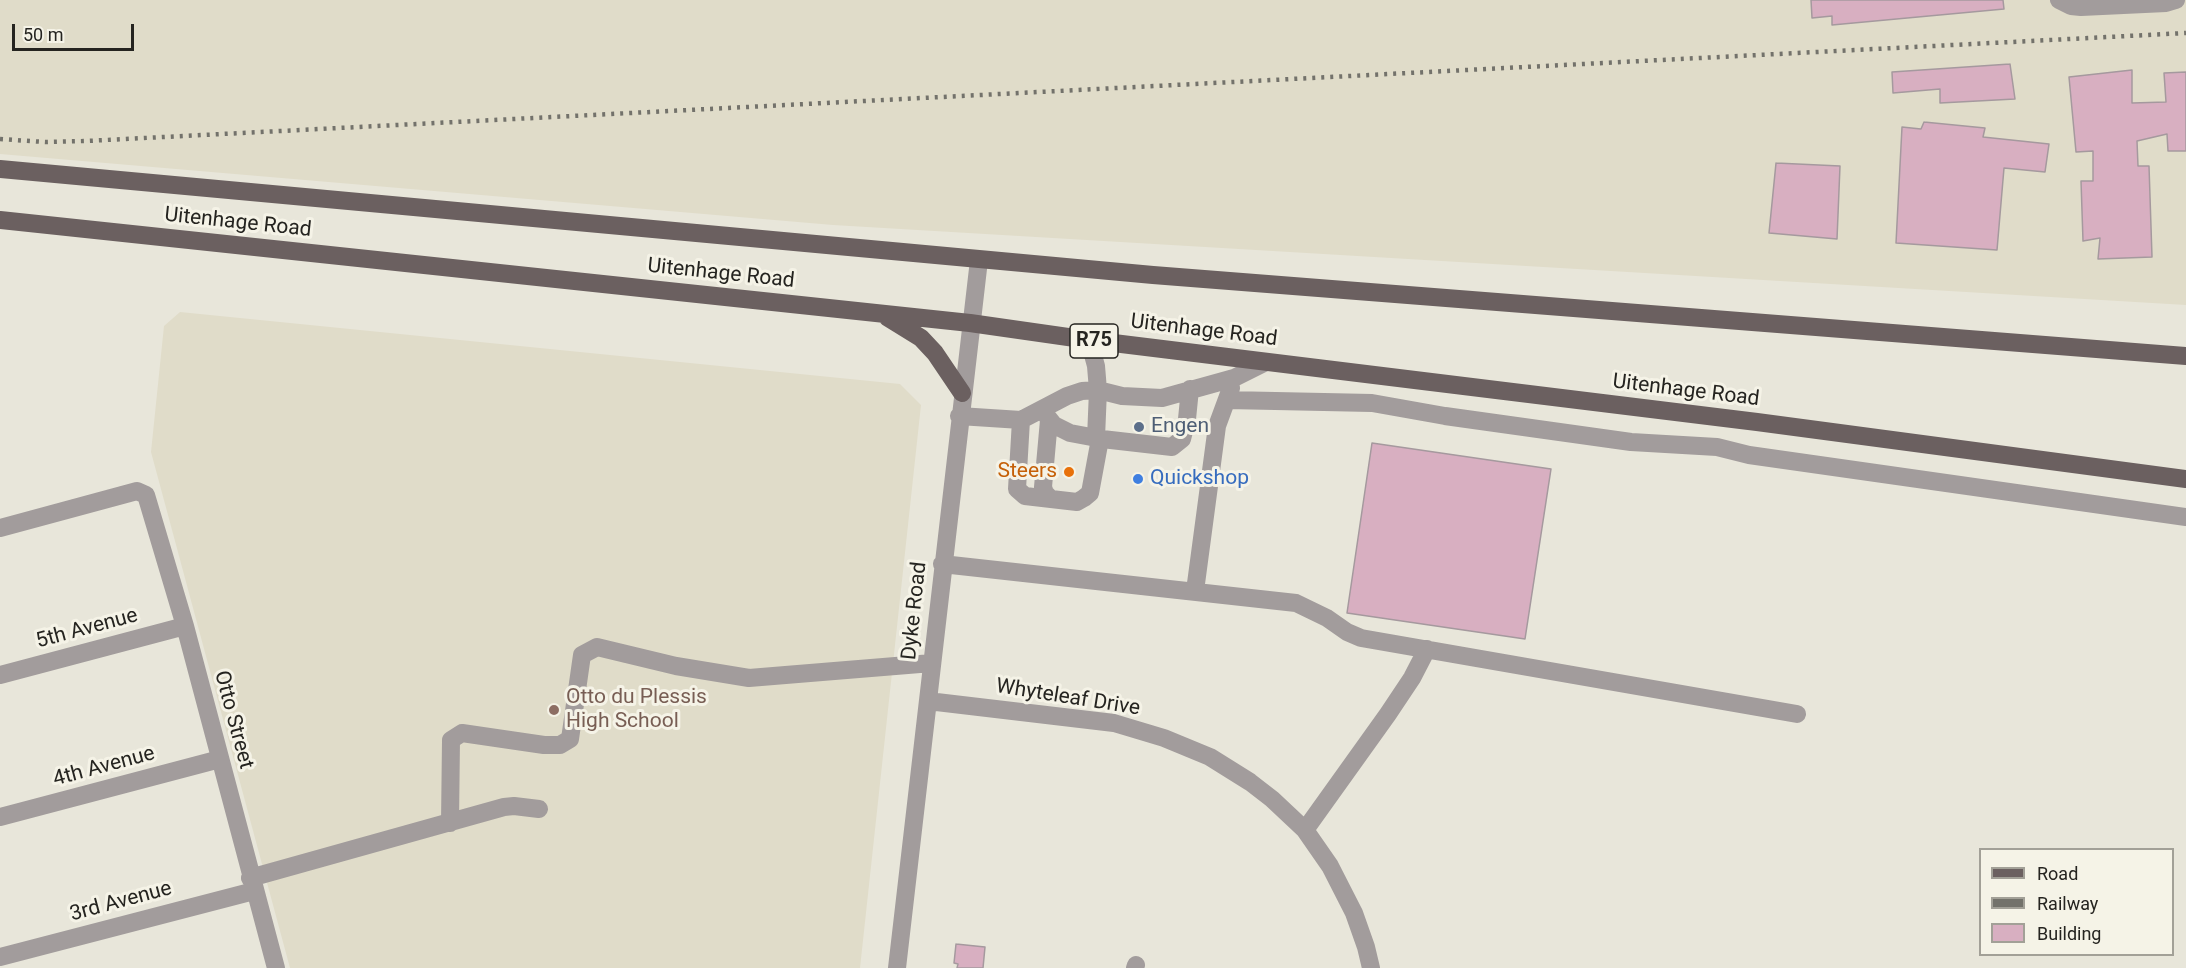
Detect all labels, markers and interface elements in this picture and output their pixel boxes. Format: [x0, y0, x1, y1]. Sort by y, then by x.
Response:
scale bar [15, 12, 136, 50]
text: 50 m [23, 24, 63, 45]
street label: Uitenhage Road [163, 203, 313, 243]
street label: Uitenhage Road [646, 254, 796, 294]
street label: Uitenhage Road [1129, 309, 1279, 353]
road number: R75 [1070, 324, 1118, 358]
street label: Uitenhage Road [1611, 369, 1761, 413]
place label: Engen [1151, 414, 1209, 440]
marker: Engen [1132, 420, 1146, 434]
place label: Steers [997, 459, 1057, 485]
marker: Steers [1062, 465, 1076, 479]
place label: Quickshop [1150, 466, 1249, 492]
marker: Quickshop [1131, 472, 1145, 486]
street label: Dyke Road [897, 561, 933, 661]
street label: 5th Avenue [33, 603, 141, 655]
street label: Otto Street [208, 668, 258, 772]
street label: Whyteleaf Drive [994, 674, 1142, 722]
place label: Otto du Plessis High School [566, 685, 707, 735]
marker: Otto du Plessis High School [547, 703, 561, 717]
street label: 4th Avenue [50, 741, 158, 793]
legend [1979, 848, 2174, 956]
text: Road [2037, 863, 2078, 884]
street label: 3rd Avenue [67, 876, 175, 928]
text: Railway [2037, 893, 2098, 914]
text: Building [2037, 923, 2101, 944]

